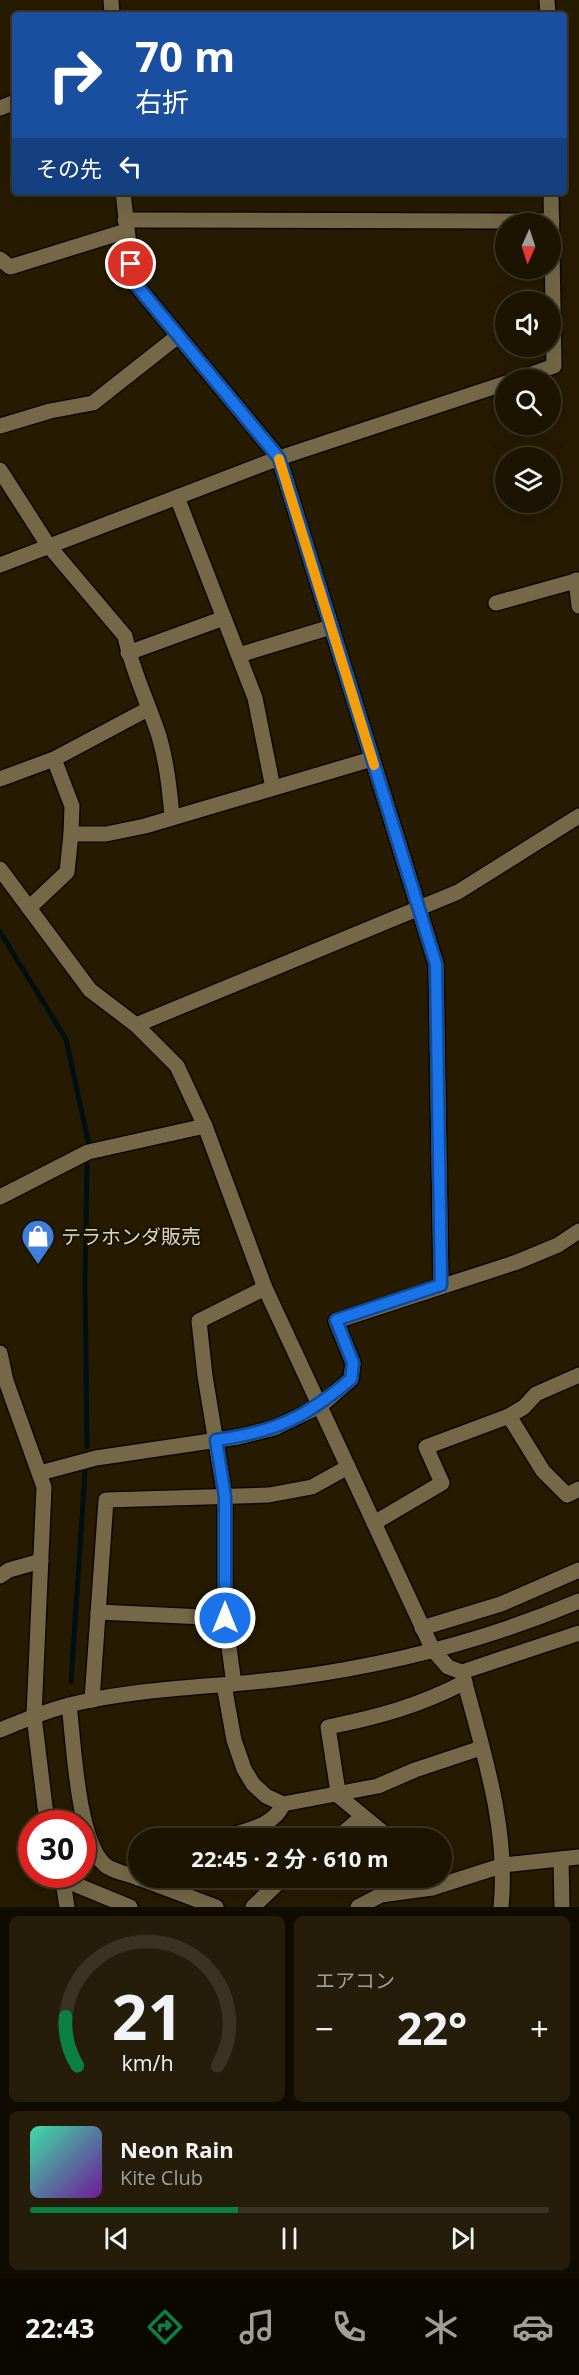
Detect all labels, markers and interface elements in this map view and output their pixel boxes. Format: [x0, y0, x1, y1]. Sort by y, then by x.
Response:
text: 70 m [135, 27, 235, 84]
icon: right [36, 36, 114, 114]
text: 右折 [135, 83, 189, 120]
icon: left [114, 150, 147, 183]
text: その先 [36, 153, 102, 183]
north arrow [495, 213, 561, 279]
map controls [495, 213, 561, 513]
pin [105, 238, 156, 289]
icon: arrive [114, 247, 147, 280]
button: sound [495, 291, 561, 357]
button: search [495, 369, 561, 435]
button: layers [495, 447, 561, 513]
shop icon: テラホンダ販売 [20, 1218, 56, 1265]
place label: テラホンダ販売 [61, 1223, 201, 1250]
position arrow [193, 1586, 257, 1650]
speed limit sign: 30 [18, 1810, 96, 1888]
text: 22:45 · 2 分 · 610 m [191, 1843, 389, 1873]
text: エアコン [315, 1967, 395, 1994]
text: 21 [111, 1973, 183, 2058]
text: 22° [397, 1997, 467, 2058]
text: − [315, 2006, 334, 2051]
text: + [530, 2006, 549, 2051]
text: km/h [121, 2048, 173, 2077]
text: Neon Rain [120, 2134, 234, 2164]
text: Kite Club [120, 2164, 203, 2191]
icon: previous [100, 2222, 133, 2255]
icon: pause [273, 2222, 306, 2255]
icon: next [446, 2222, 479, 2255]
icon: directions [144, 2306, 186, 2348]
icon: music [236, 2306, 278, 2348]
icon: phone [328, 2306, 370, 2348]
icon: climate [420, 2306, 462, 2348]
icon: car [512, 2306, 554, 2348]
text: 22:43 [25, 2309, 94, 2346]

